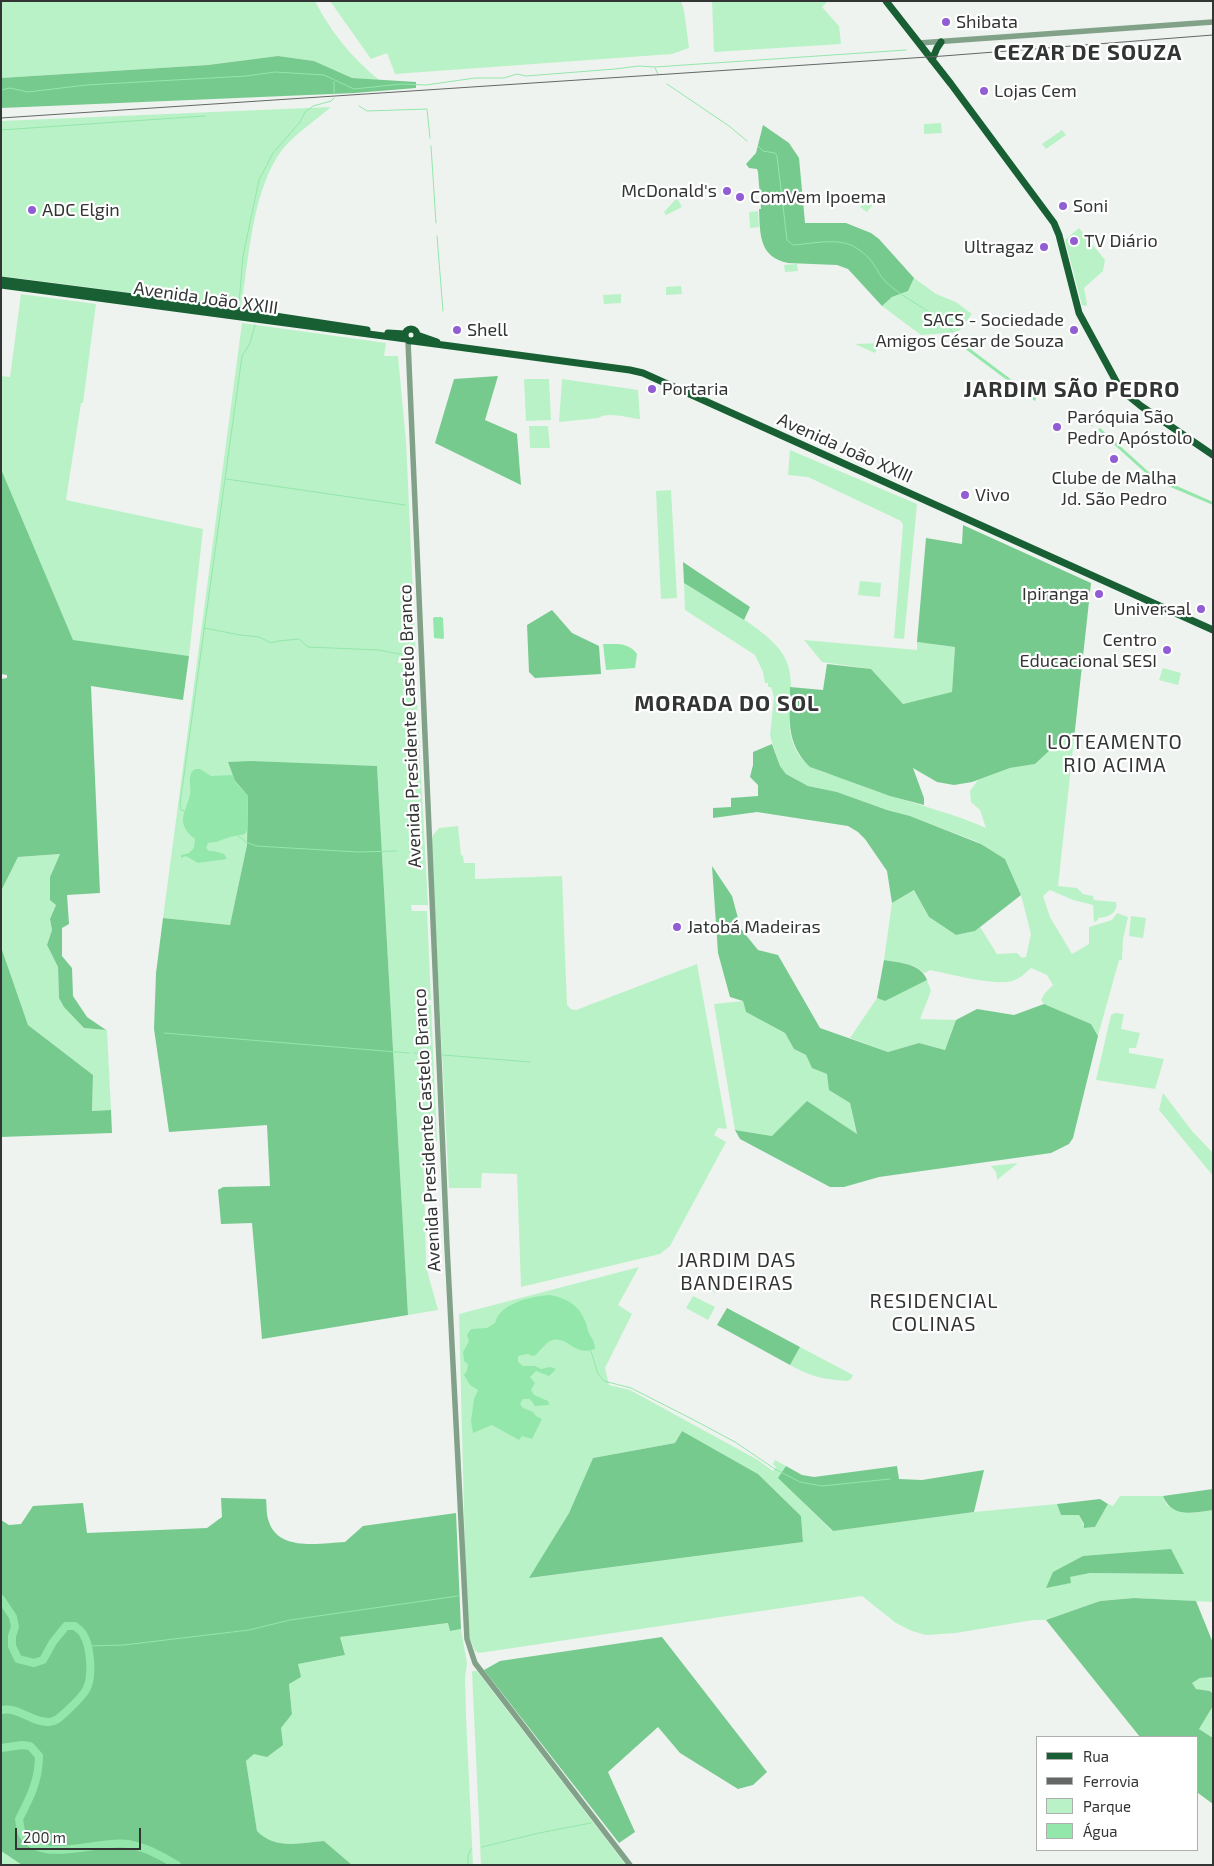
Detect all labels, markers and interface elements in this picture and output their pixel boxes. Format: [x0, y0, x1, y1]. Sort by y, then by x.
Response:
place label: Shibata [956, 11, 1018, 33]
marker: Shibata [940, 16, 952, 28]
district label: CEZAR DE SOUZA [992, 40, 1184, 66]
place label: Lojas Cem [994, 80, 1077, 102]
marker: Lojas Cem [978, 85, 990, 97]
place label: McDonald's [621, 180, 717, 202]
marker: McDonald's [721, 185, 733, 197]
place label: ComVem Ipoema [750, 186, 886, 208]
marker: ComVem Ipoema [734, 191, 746, 203]
place label: Soni [1073, 195, 1108, 217]
place label: ADC Elgin [42, 199, 120, 221]
marker: Soni [1057, 200, 1069, 212]
marker: ADC Elgin [26, 204, 38, 216]
place label: TV Diário [1084, 230, 1158, 252]
marker: TV Diário [1068, 235, 1080, 247]
place label: Ultragaz [964, 236, 1034, 258]
marker: Ultragaz [1038, 241, 1050, 253]
street label: Avenida João XXIII [132, 277, 280, 319]
place label: SACS - Sociedade Amigos César de Souza [875, 309, 1064, 352]
place label: Shell [467, 319, 508, 341]
marker: Shell [451, 324, 463, 336]
marker: SACS - Sociedade Amigos César de Souza [1068, 324, 1080, 336]
district label: JARDIM SÃO PEDRO [962, 377, 1182, 403]
place label: Portaria [662, 378, 728, 400]
marker: Portaria [646, 383, 658, 395]
place label: Paróquia São Pedro Apóstolo [1067, 406, 1192, 448]
street label: Avenida João XXIII [774, 409, 916, 487]
marker: Paróquia São Pedro Apóstolo [1051, 421, 1063, 433]
marker: Clube de Malha Jd. São Pedro [1108, 453, 1120, 465]
place label: Clube de Malha Jd. São Pedro [1051, 467, 1177, 509]
place label: Vivo [975, 484, 1010, 506]
marker: Vivo [959, 489, 971, 501]
place label: Ipiranga [1022, 583, 1089, 605]
street label: Avenida Presidente Castelo Branco [394, 584, 426, 868]
marker: Ipiranga [1093, 588, 1105, 600]
place label: Universal [1113, 598, 1191, 620]
marker: Universal [1195, 603, 1207, 615]
place label: Centro Educacional SESI [1019, 629, 1157, 672]
marker: Centro Educacional SESI [1161, 644, 1173, 656]
district label: MORADA DO SOL [633, 691, 821, 717]
district label: LOTEAMENTO RIO ACIMA [1046, 730, 1184, 777]
place label: Jatobá Madeiras [687, 916, 821, 938]
marker: Jatobá Madeiras [671, 921, 683, 933]
street label: Avenida Presidente Castelo Branco [409, 988, 445, 1272]
district label: JARDIM DAS BANDEIRAS [676, 1248, 798, 1295]
district label: RESIDENCIAL COLINAS [868, 1289, 1000, 1336]
legend [1036, 1736, 1199, 1851]
text: Rua [1083, 1747, 1109, 1765]
text: Ferrovia [1083, 1772, 1139, 1790]
text: Parque [1083, 1797, 1131, 1815]
scale bar [18, 1818, 144, 1850]
text: Água [1083, 1822, 1118, 1840]
text: 200 m [23, 1828, 66, 1846]

